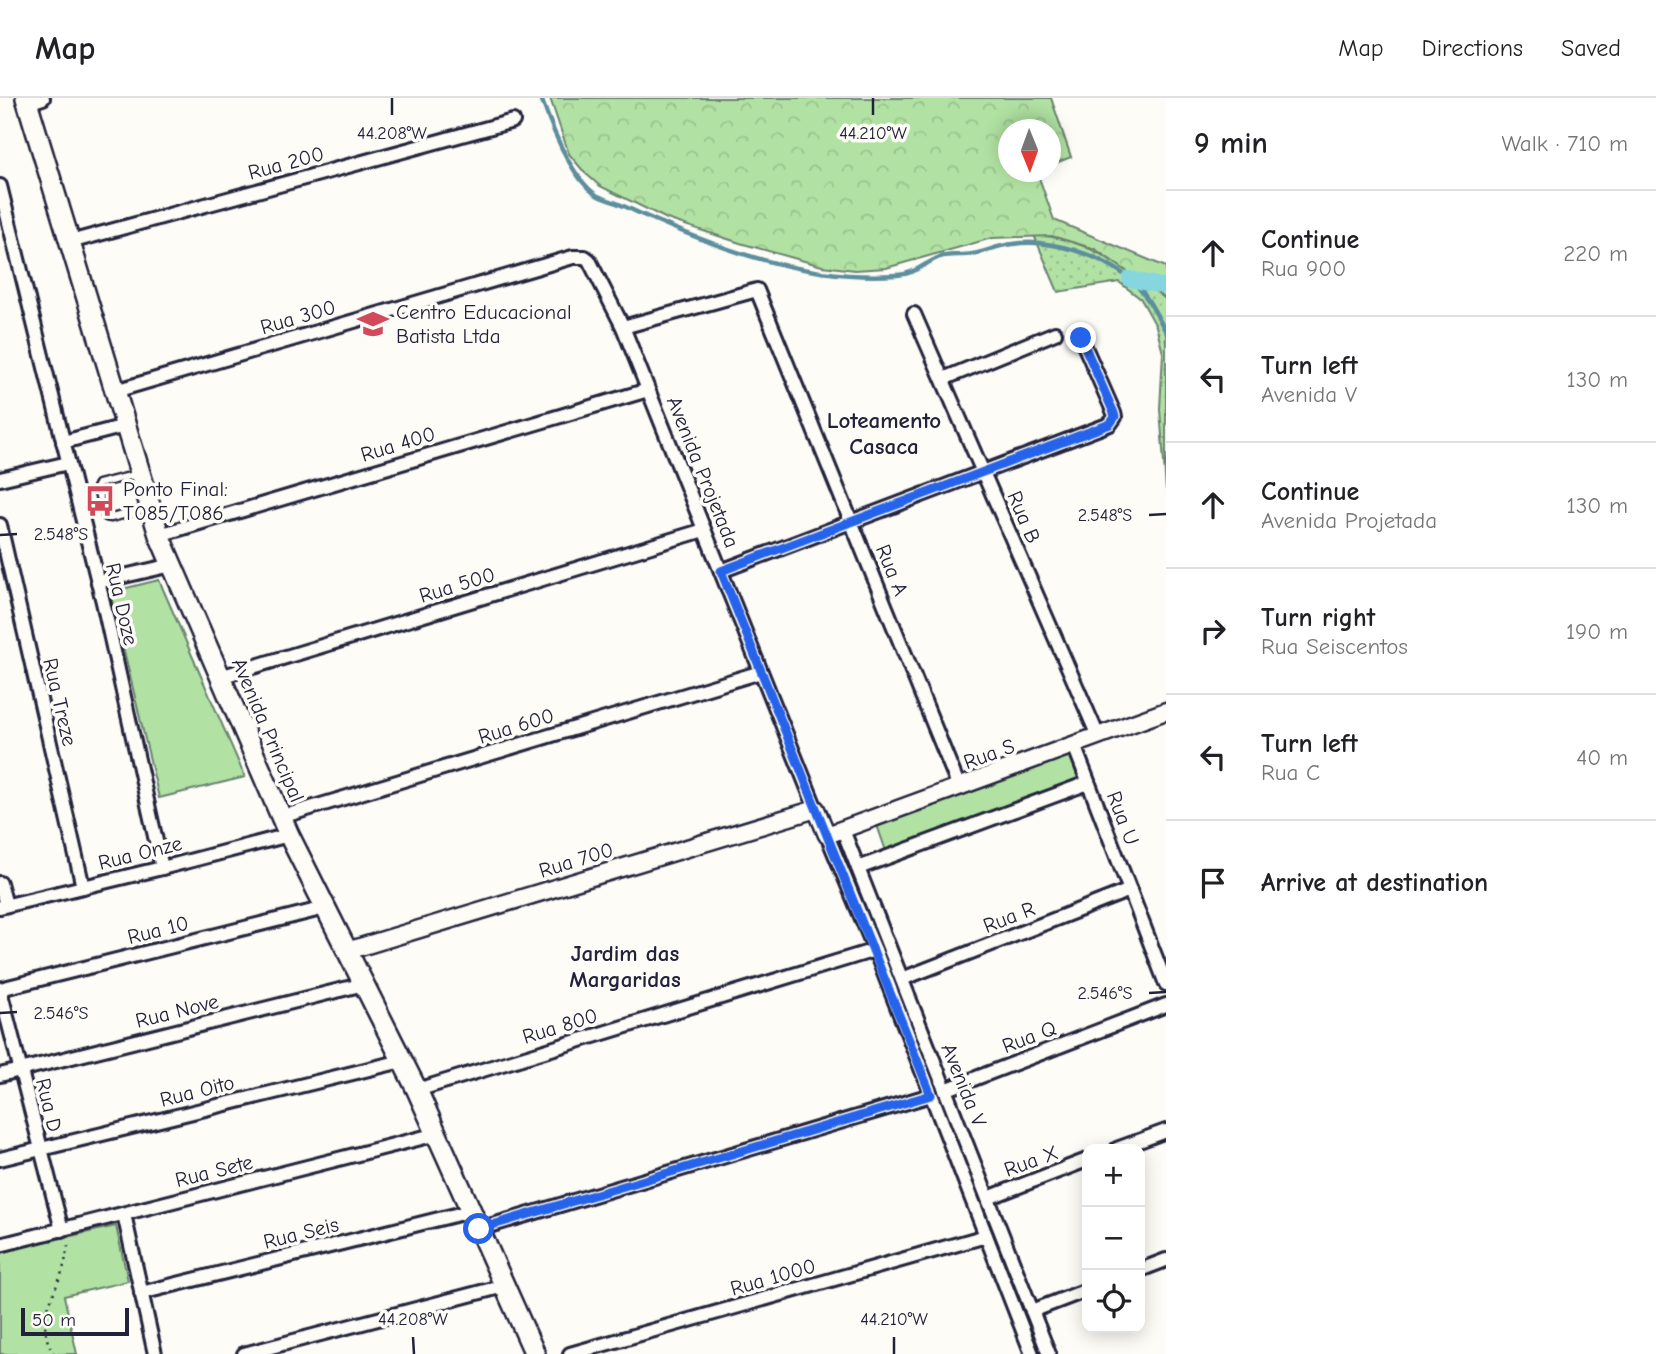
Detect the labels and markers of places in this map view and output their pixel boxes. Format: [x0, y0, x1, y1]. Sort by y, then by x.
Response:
place label: Centro Educacional Batista Ltda [396, 300, 572, 348]
school or university icon: Centro Educacional Batista Ltda [356, 307, 390, 341]
place label: Ponto Final: T085/T086 [123, 477, 228, 525]
bus stop icon: Ponto Final: T085/T086 [83, 484, 117, 518]

